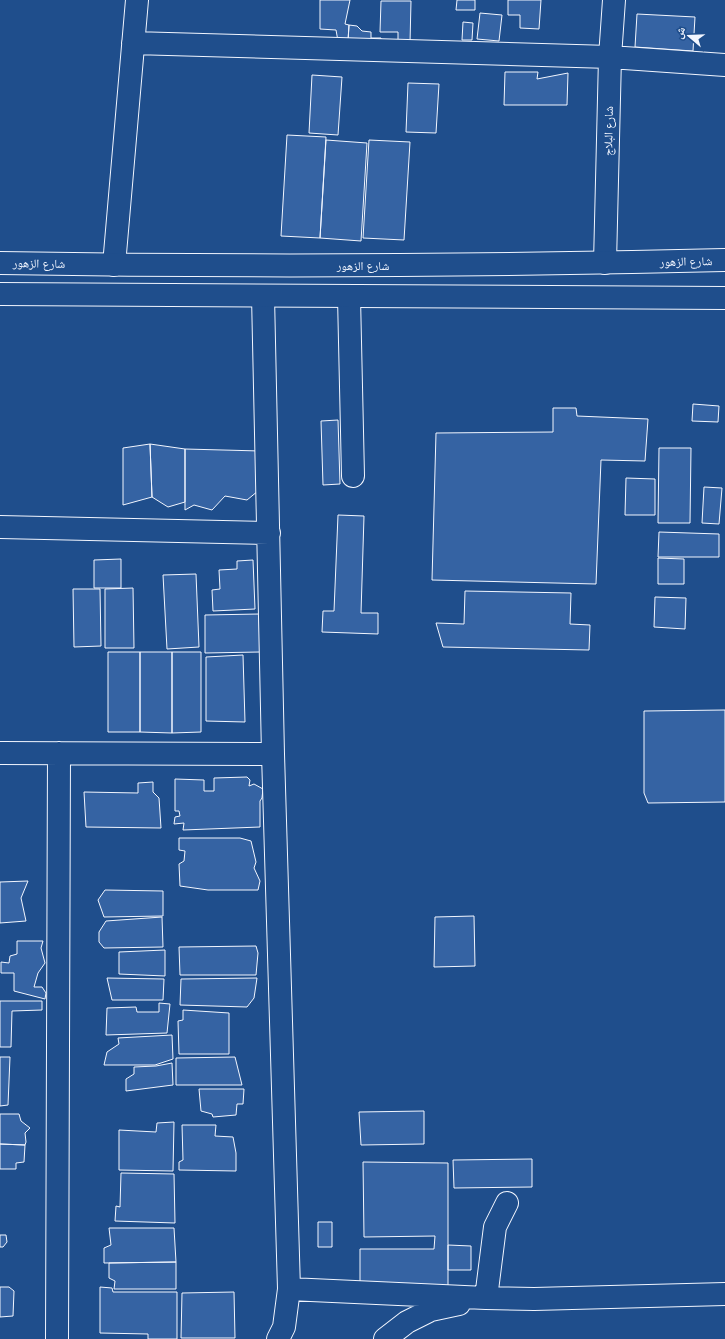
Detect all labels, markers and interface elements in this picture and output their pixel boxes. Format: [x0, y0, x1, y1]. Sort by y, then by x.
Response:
north arrow [669, 16, 709, 56]
text: ش [670, 24, 689, 41]
street label: شارع البلاج [599, 106, 617, 156]
street label: شارع الزهور [659, 252, 713, 270]
street label: شارع الزهور [12, 254, 66, 272]
street label: شارع الزهور [336, 257, 389, 274]

